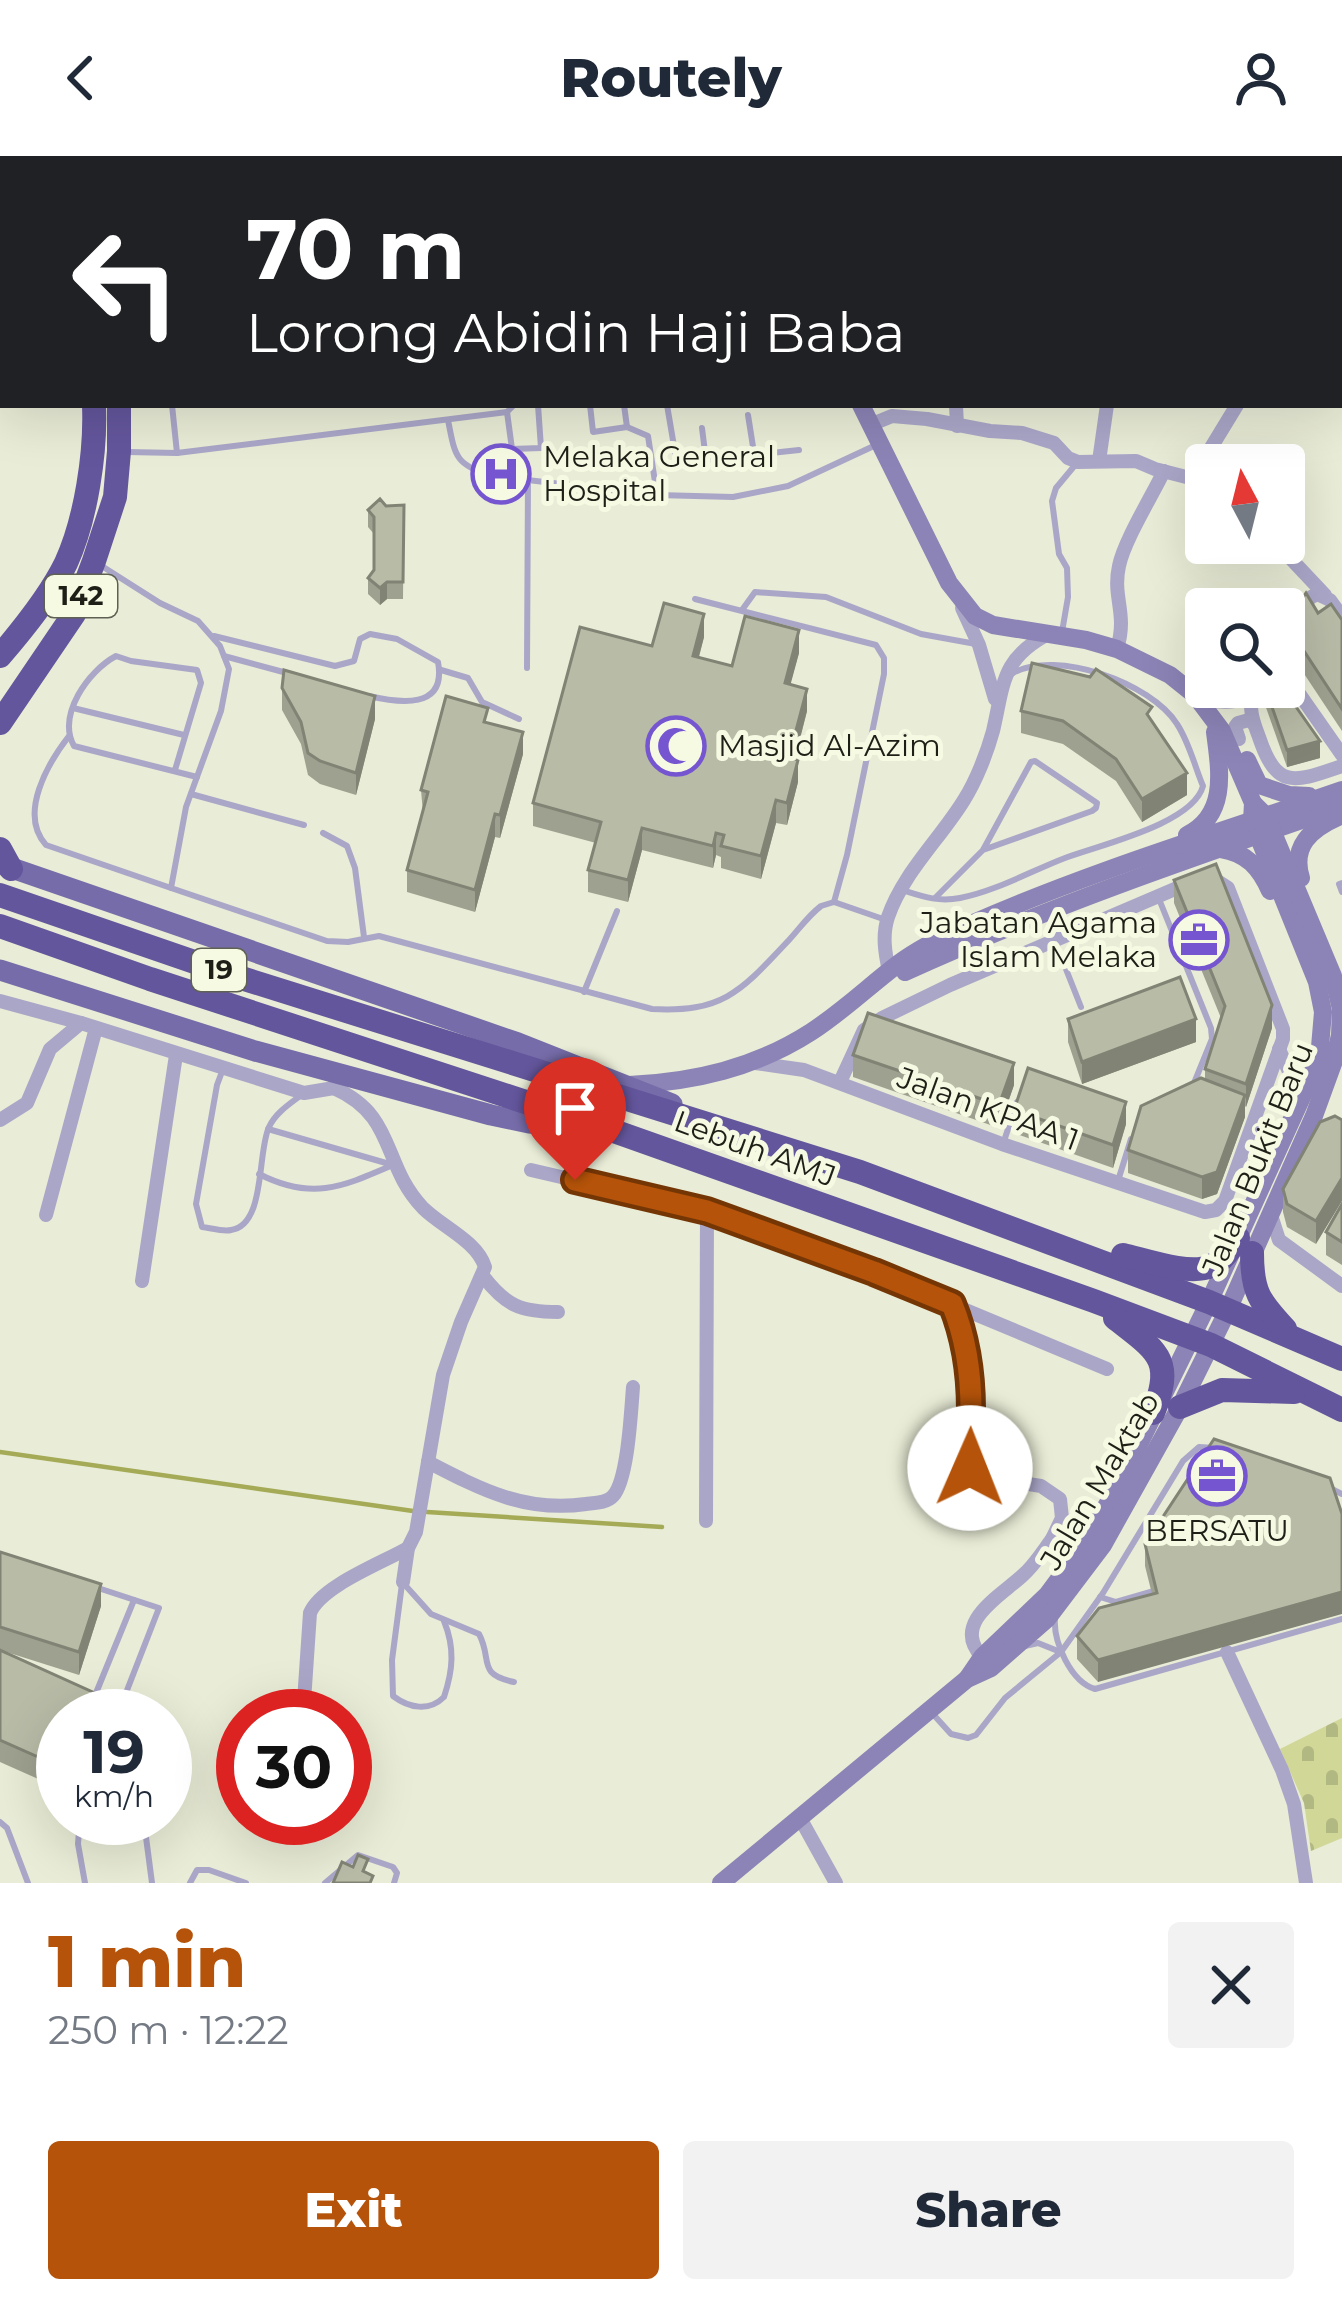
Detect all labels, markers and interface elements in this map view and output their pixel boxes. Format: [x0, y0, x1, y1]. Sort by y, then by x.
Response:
icon: back [48, 45, 114, 111]
text: Routely [560, 45, 782, 111]
icon: person [1228, 45, 1294, 111]
text: 70 m [246, 198, 465, 300]
icon: left [48, 204, 204, 360]
text: Lorong Abidin Haji Baba [246, 300, 905, 366]
place label: Melaka General Hospital [543, 438, 775, 509]
hospital icon: Melaka General Hospital [470, 443, 532, 505]
north arrow [1185, 444, 1305, 564]
map controls [1185, 444, 1305, 708]
road number: 142 [45, 575, 117, 617]
button: search [1185, 588, 1305, 708]
mosque icon: Masjid Al-Azim [645, 715, 707, 777]
place label: Masjid Al-Azim [718, 727, 941, 764]
place label: Jabatan Agama Islam Melaka [919, 904, 1157, 975]
office icon: Jabatan Agama Islam Melaka [1168, 909, 1230, 971]
road number: 19 [192, 949, 246, 991]
street label: Jalan Bukit Baru [1194, 1037, 1321, 1282]
pin [524, 1057, 626, 1180]
street label: Jalan KPAA 1 [892, 1058, 1084, 1158]
icon: arrive [542, 1075, 608, 1141]
street label: Lebuh AMJ [669, 1102, 841, 1195]
street label: Jalan Maktab [1032, 1385, 1167, 1577]
position arrow [907, 1405, 1033, 1531]
office icon: BERSATU [1186, 1445, 1248, 1507]
place label: BERSATU [1145, 1512, 1289, 1549]
speed limit sign: 30 [216, 1689, 372, 1845]
text: 19 [83, 1715, 145, 1788]
text: km/h [74, 1778, 154, 1815]
text: 1 min [48, 1917, 246, 2005]
button: close [1168, 1922, 1294, 2048]
text: 250 m · 12:22 [48, 2006, 289, 2054]
button: Exit [48, 2141, 659, 2279]
button: Share [683, 2141, 1294, 2279]

